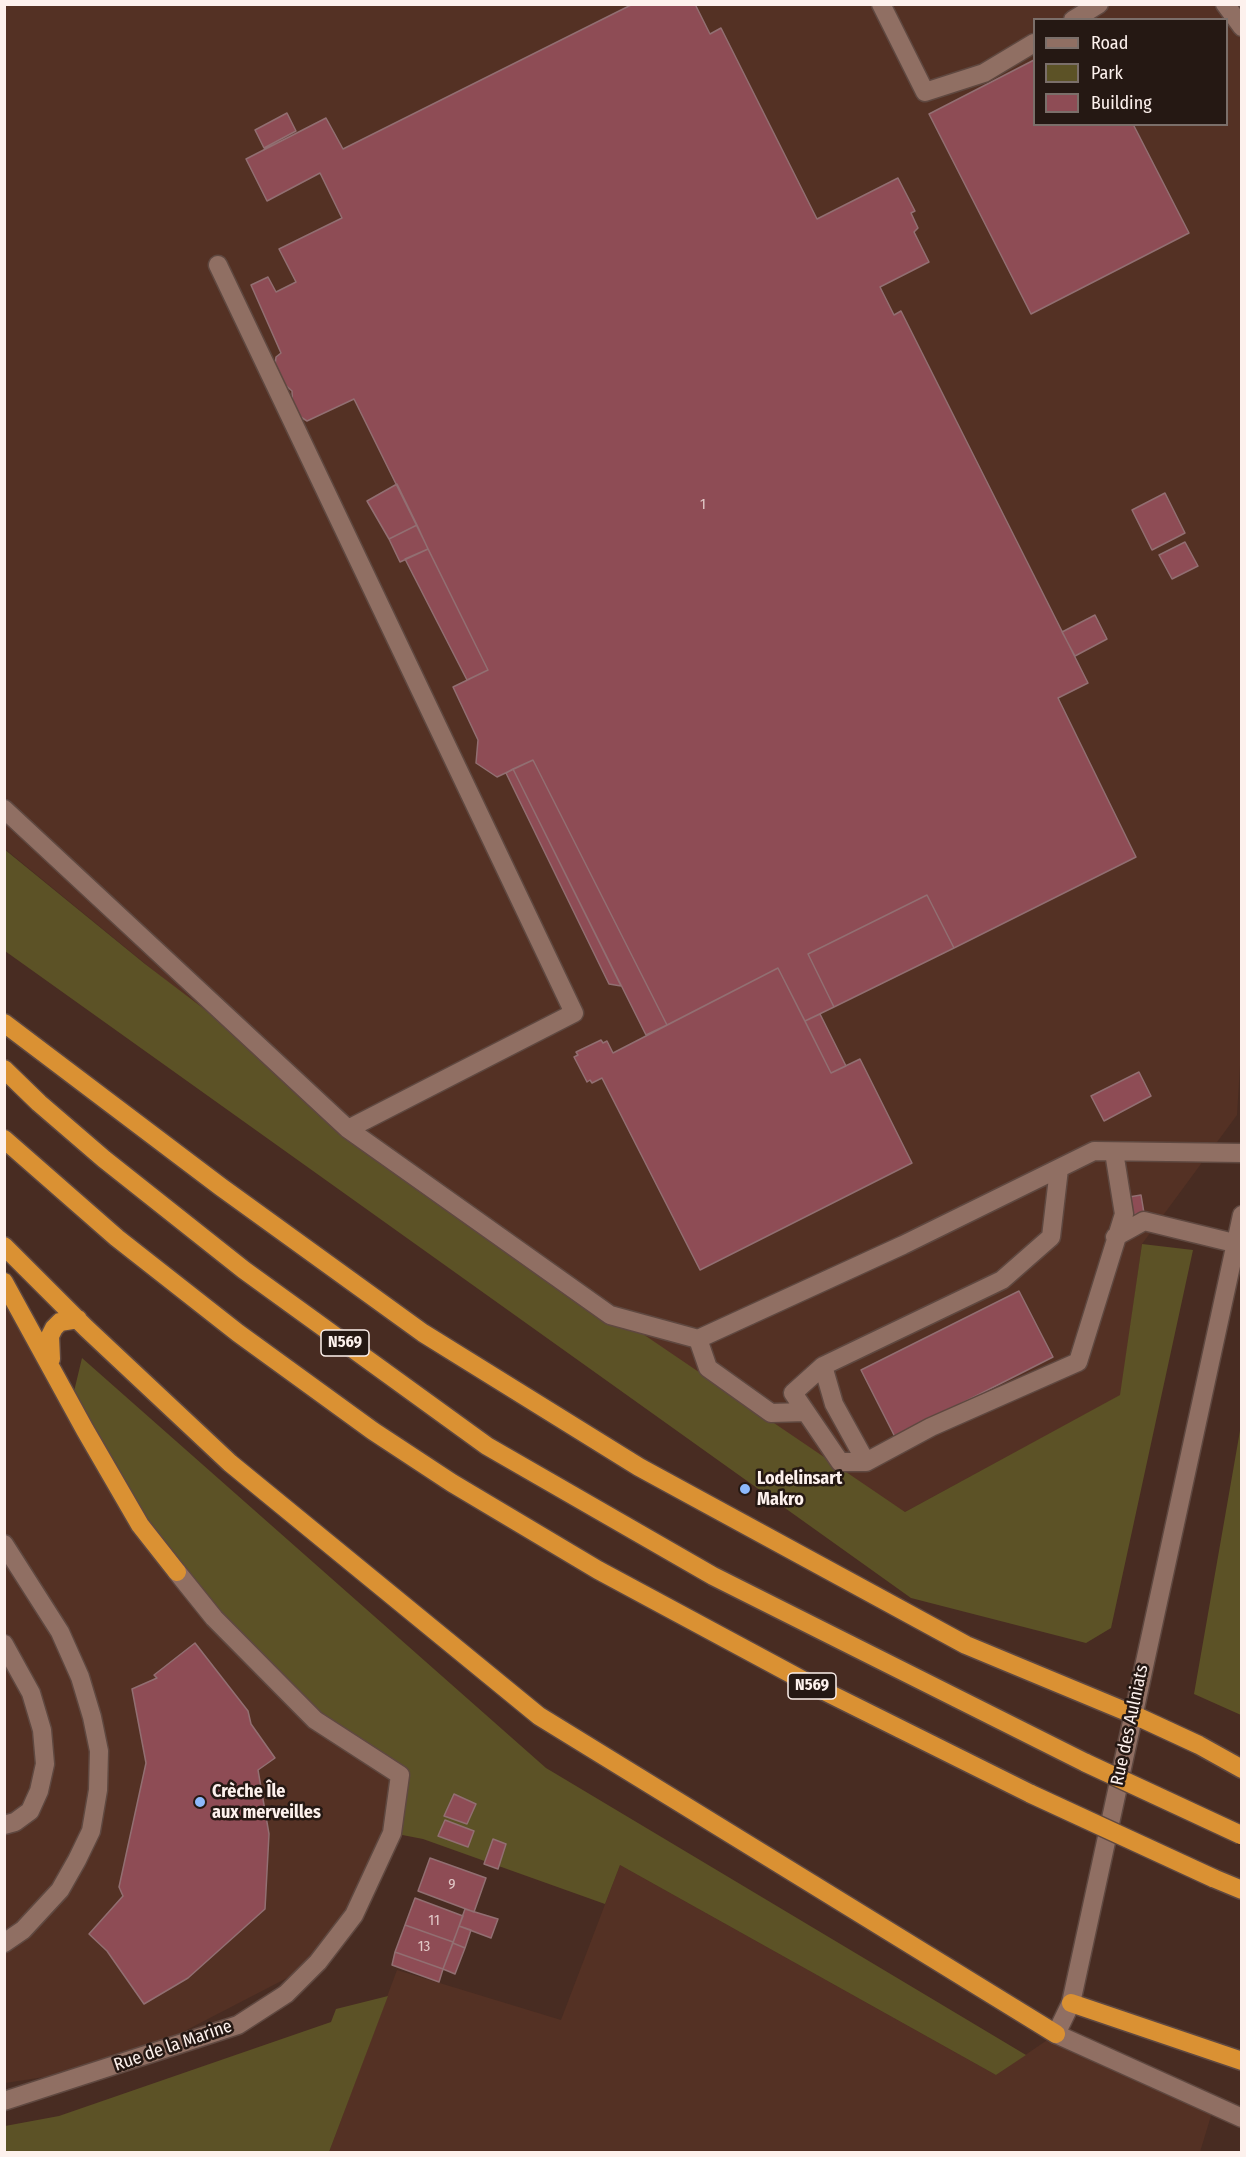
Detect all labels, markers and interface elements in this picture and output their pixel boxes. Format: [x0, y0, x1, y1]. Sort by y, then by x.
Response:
legend [1033, 18, 1228, 126]
text: Road [1091, 32, 1128, 54]
text: Park [1091, 62, 1123, 84]
text: Building [1091, 92, 1152, 114]
house number: 1 [700, 496, 706, 514]
road number: N569 [321, 1330, 369, 1356]
place label: Lodelinsart Makro [757, 1468, 842, 1510]
marker: Lodelinsart Makro [738, 1482, 752, 1496]
street label: Rue des Aulniats [1107, 1663, 1153, 1787]
road number: N569 [788, 1673, 836, 1699]
place label: Crèche Île aux merveilles [212, 1781, 321, 1824]
marker: Crèche Île aux merveilles [193, 1795, 207, 1809]
house number: 9 [448, 1876, 456, 1894]
house number: 11 [428, 1912, 440, 1930]
house number: 13 [418, 1938, 430, 1956]
street label: Rue de la Marine [111, 2016, 235, 2076]

